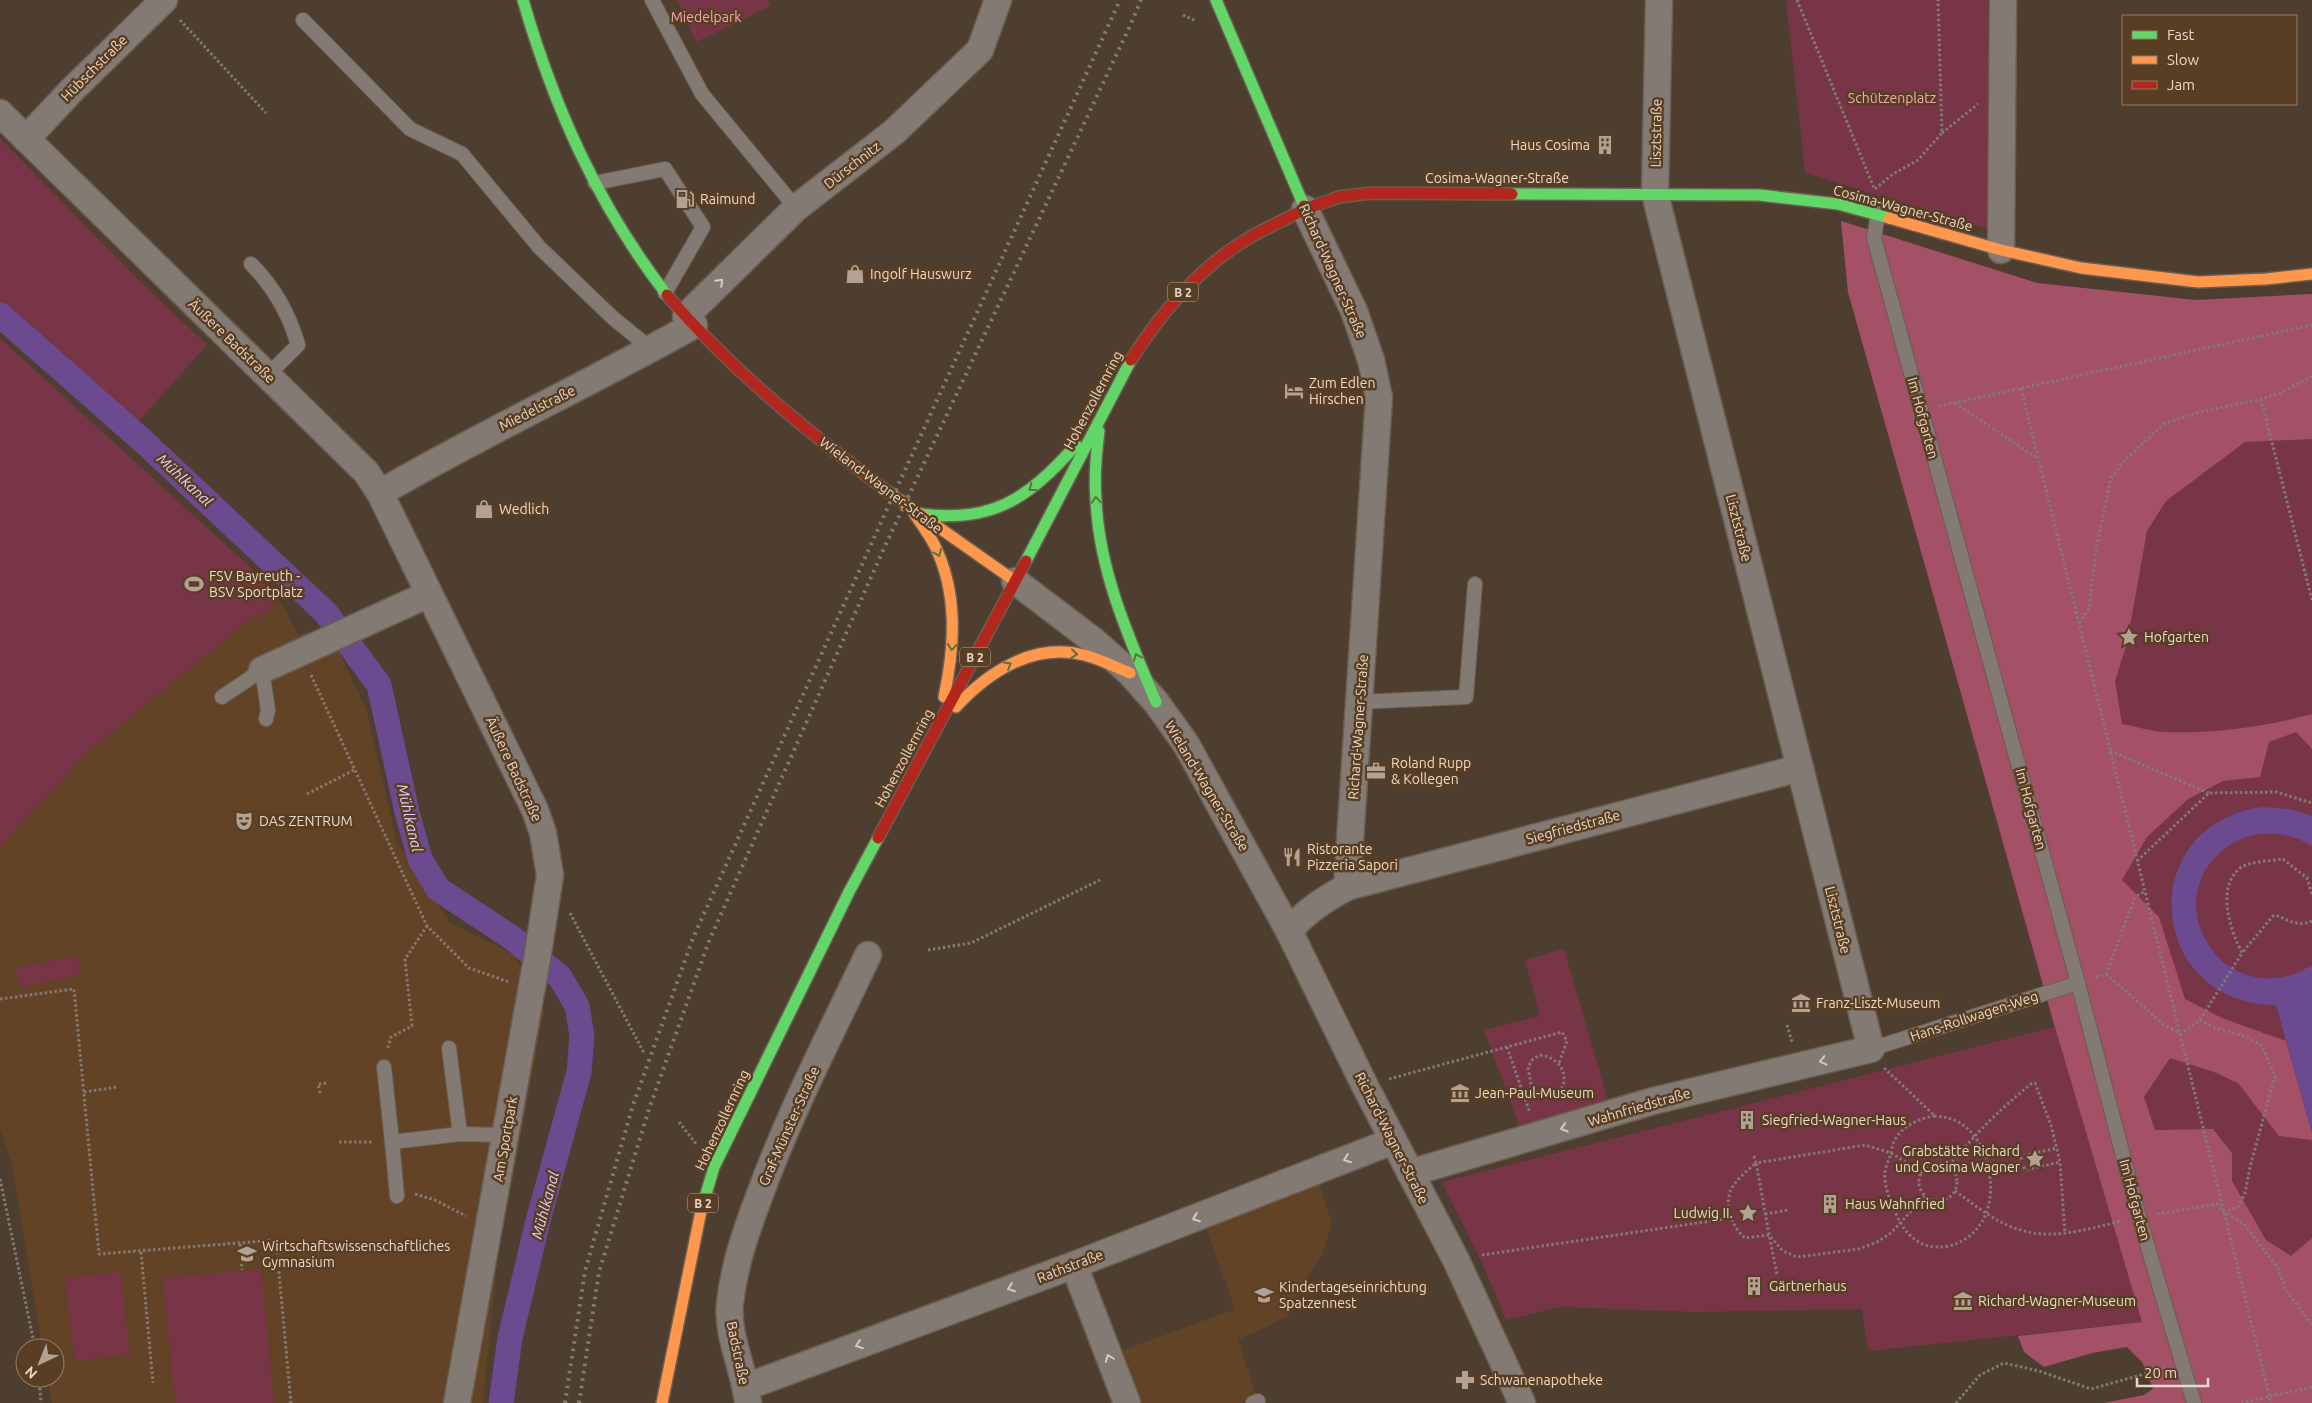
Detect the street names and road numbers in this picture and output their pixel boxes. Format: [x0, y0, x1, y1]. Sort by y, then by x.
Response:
street label: Hübschstraße [58, 32, 130, 104]
street label: Lisztstraße [1647, 98, 1665, 168]
street label: Dürschnitz [821, 138, 883, 192]
street label: Cosima-Wagner-Straße [1425, 170, 1569, 186]
street label: Cosima-Wagner-Straße [1831, 182, 1975, 234]
street label: Richard-Wagner-Straße [1296, 201, 1370, 341]
road number: B 2 [1168, 282, 1198, 302]
street label: Äußere Badstraße [185, 296, 279, 386]
street label: Hohenzollernring [1060, 348, 1126, 452]
street label: Im Hofgarten [1904, 375, 1942, 461]
street label: Miedelstraße [496, 382, 578, 434]
street label: Wieland-Wagner-Straße [816, 434, 946, 536]
street label: Lisztstraße [1723, 493, 1755, 563]
road number: B 2 [960, 648, 990, 666]
street label: Richard-Wagner-Straße [1345, 654, 1371, 800]
street label: Hohenzollernring [871, 706, 937, 810]
street label: Äußere Badstraße [483, 714, 545, 824]
street label: Wieland-Wagner-Straße [1162, 718, 1252, 854]
street label: Im Hofgarten [2012, 766, 2050, 852]
street label: Siegfriedstraße [1524, 807, 1622, 847]
street label: Lisztstraße [1822, 885, 1854, 955]
street label: Hans-Rollwagen-Weg [1908, 988, 2040, 1044]
street label: Graf-Münster-Straße [755, 1064, 823, 1188]
street label: Hohenzollernring [692, 1067, 752, 1173]
street label: Richard-Wagner-Straße [1352, 1070, 1432, 1206]
street label: Wahnfriedstraße [1586, 1085, 1692, 1129]
street label: Am Sportpark [490, 1095, 520, 1183]
street label: Im Hofgarten [2116, 1157, 2154, 1243]
road number: B 2 [688, 1194, 718, 1212]
street label: Rathstraße [1035, 1246, 1105, 1286]
street label: Badstraße [723, 1320, 753, 1386]

